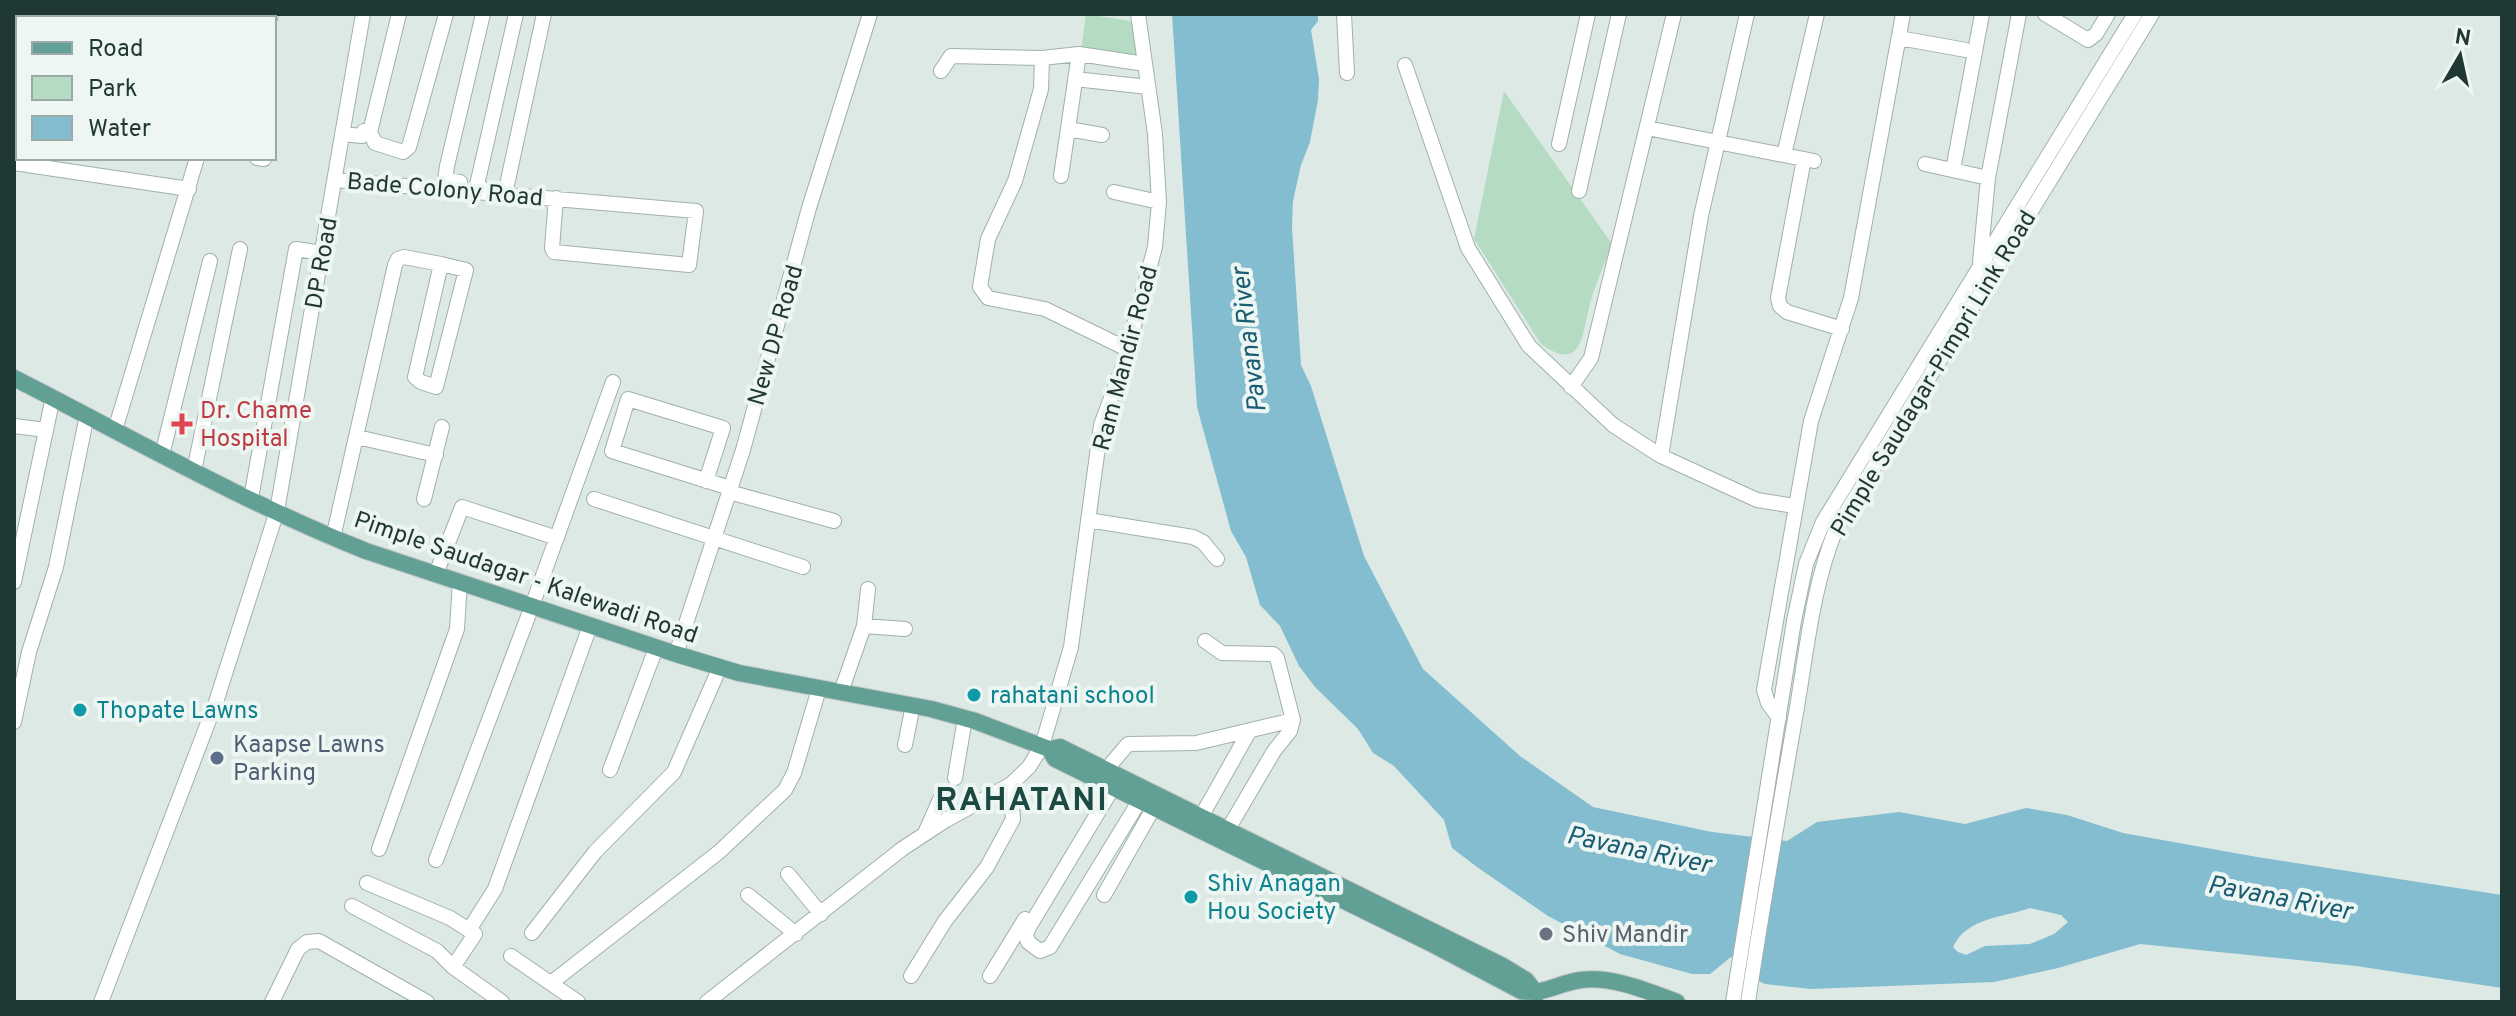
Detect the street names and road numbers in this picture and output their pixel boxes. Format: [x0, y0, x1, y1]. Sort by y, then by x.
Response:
street label: Bade Colony Road [345, 167, 544, 215]
street label: Pimple Saudagar-Pimpri Link Road [1825, 206, 2044, 543]
street label: DP Road [300, 215, 346, 312]
street label: New DP Road [743, 262, 811, 409]
street label: Ram Mandir Road [1088, 263, 1166, 454]
street label: Pimple Saudagar - Kalewadi Road [349, 506, 701, 652]

